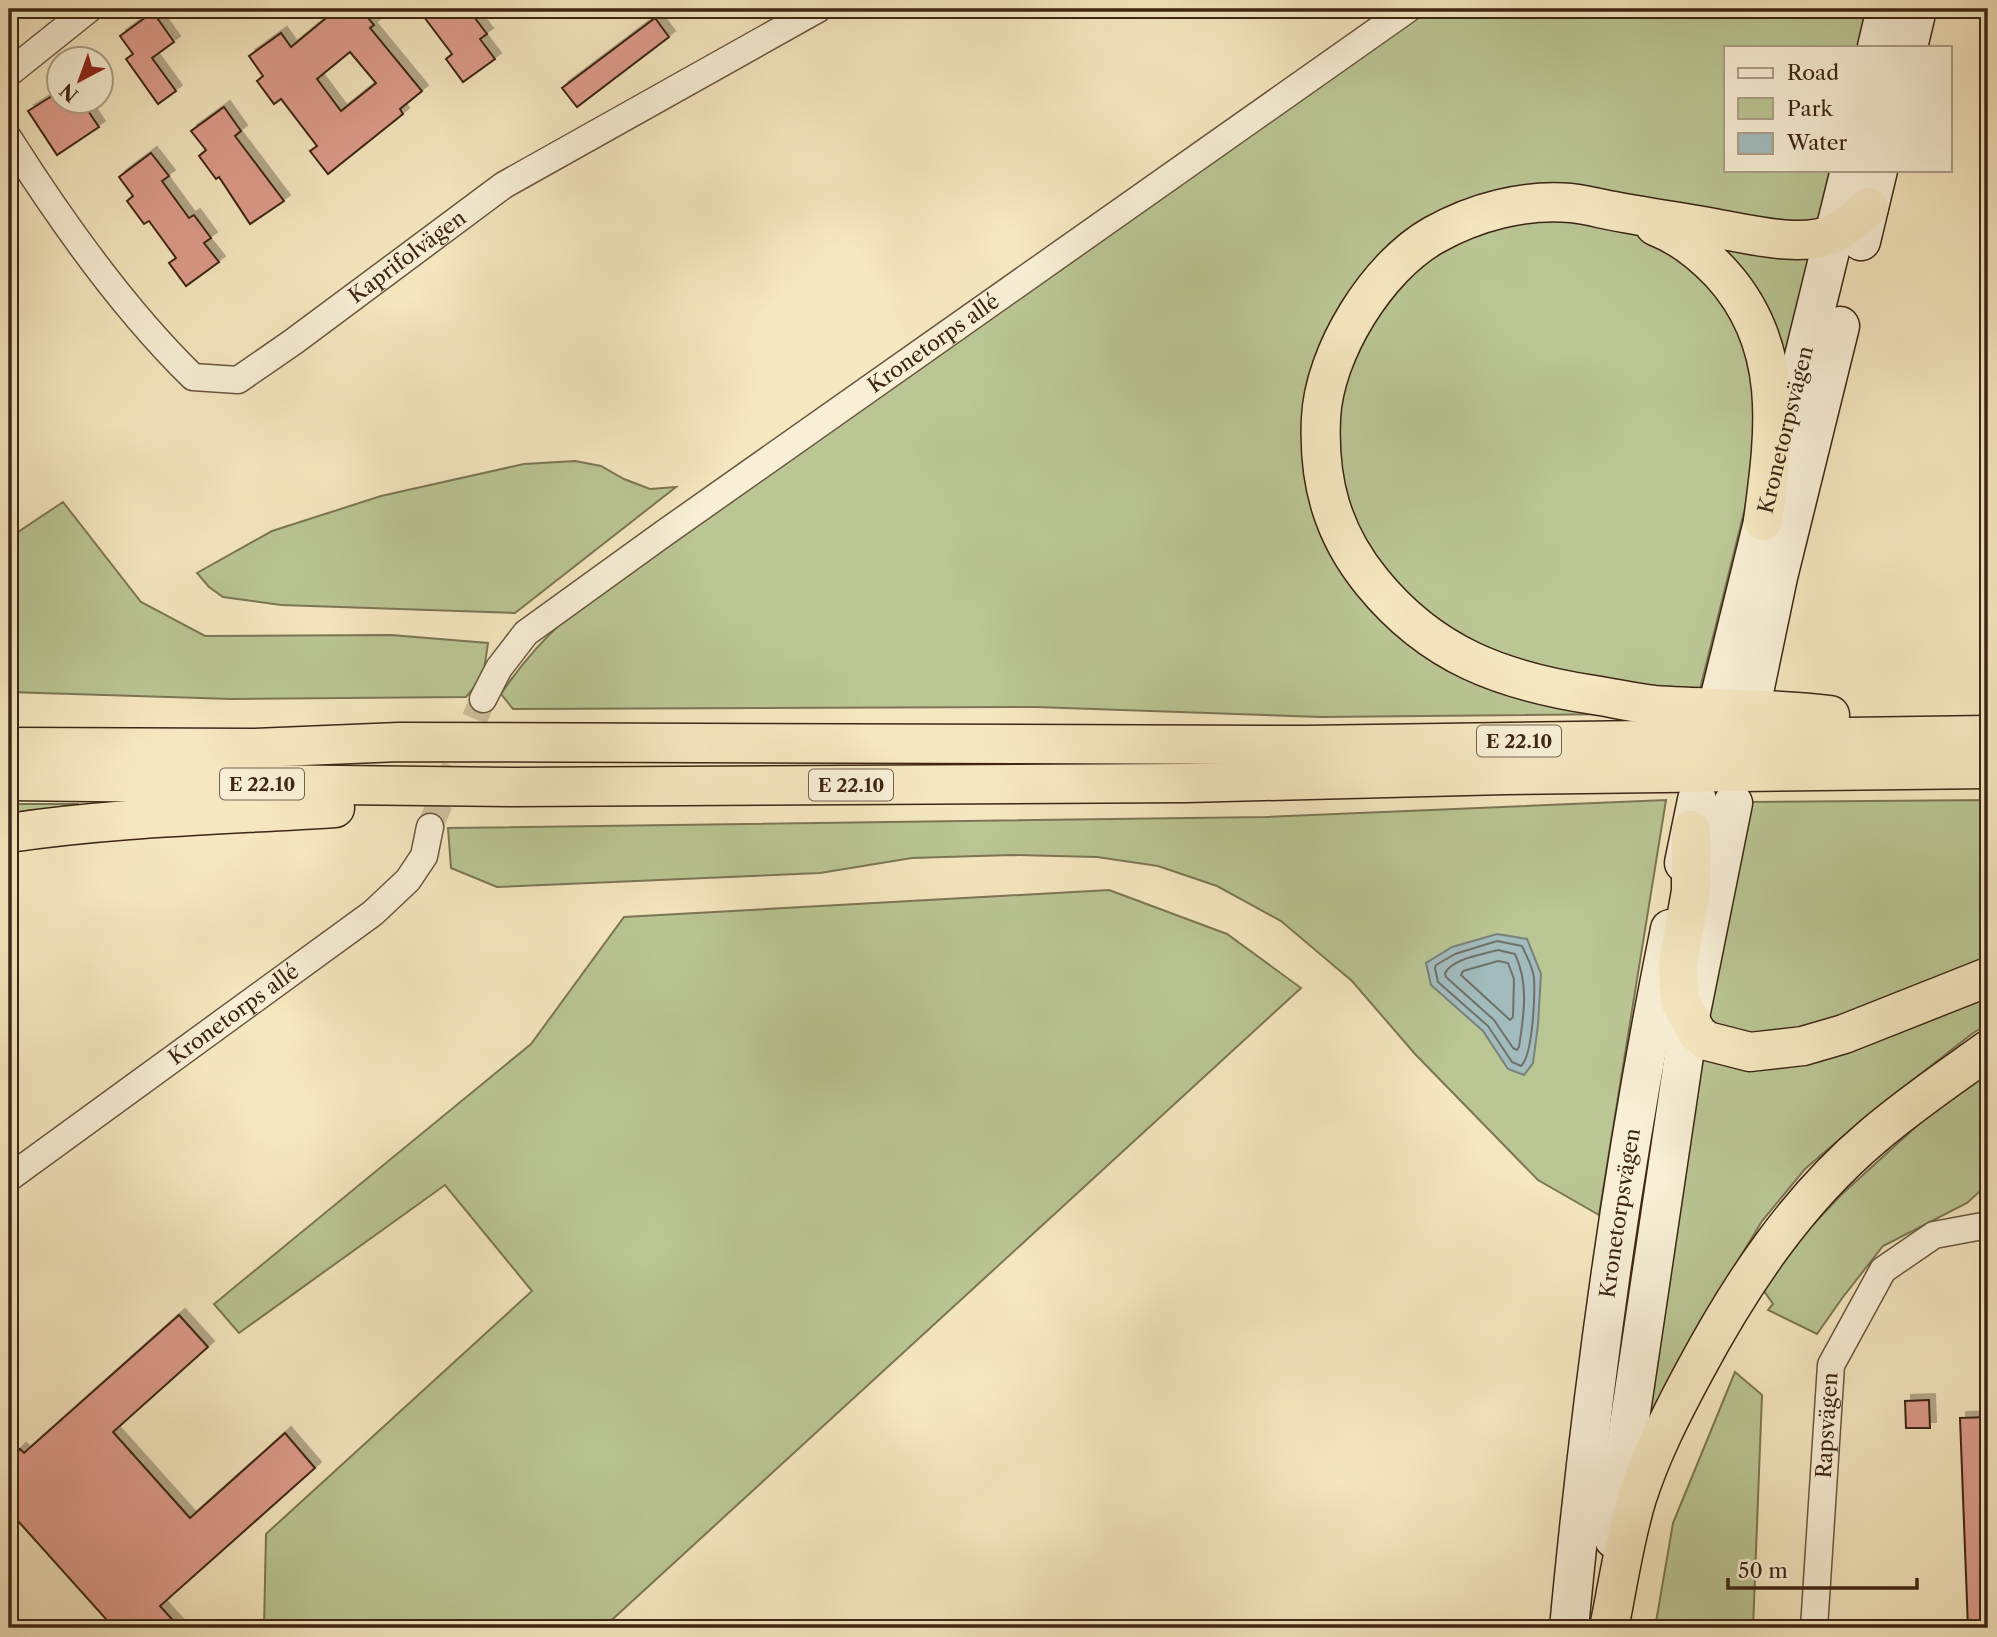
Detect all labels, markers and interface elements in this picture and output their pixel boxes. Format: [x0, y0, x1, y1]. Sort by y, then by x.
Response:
north arrow [46, 46, 116, 116]
legend [1724, 46, 1952, 172]
text: Road [1787, 60, 1839, 85]
text: N [55, 78, 83, 107]
text: Park [1787, 96, 1833, 121]
text: Water [1786, 130, 1847, 155]
street label: Kaprifolvägen [344, 205, 471, 308]
street label: Kronetorps allé [863, 288, 1004, 398]
street label: Kronetorpsvägen [1753, 343, 1818, 516]
road number: E 22.10 [1477, 726, 1561, 756]
road number: E 22.10 [220, 768, 304, 800]
road number: E 22.10 [809, 770, 893, 800]
street label: Kronetorps allé [163, 958, 303, 1070]
street label: Kronetorpsvägen [1594, 1126, 1645, 1300]
street label: Rapsvägen [1811, 1372, 1842, 1479]
scale bar [1728, 1546, 1916, 1590]
text: 50 m [1738, 1558, 1788, 1583]

